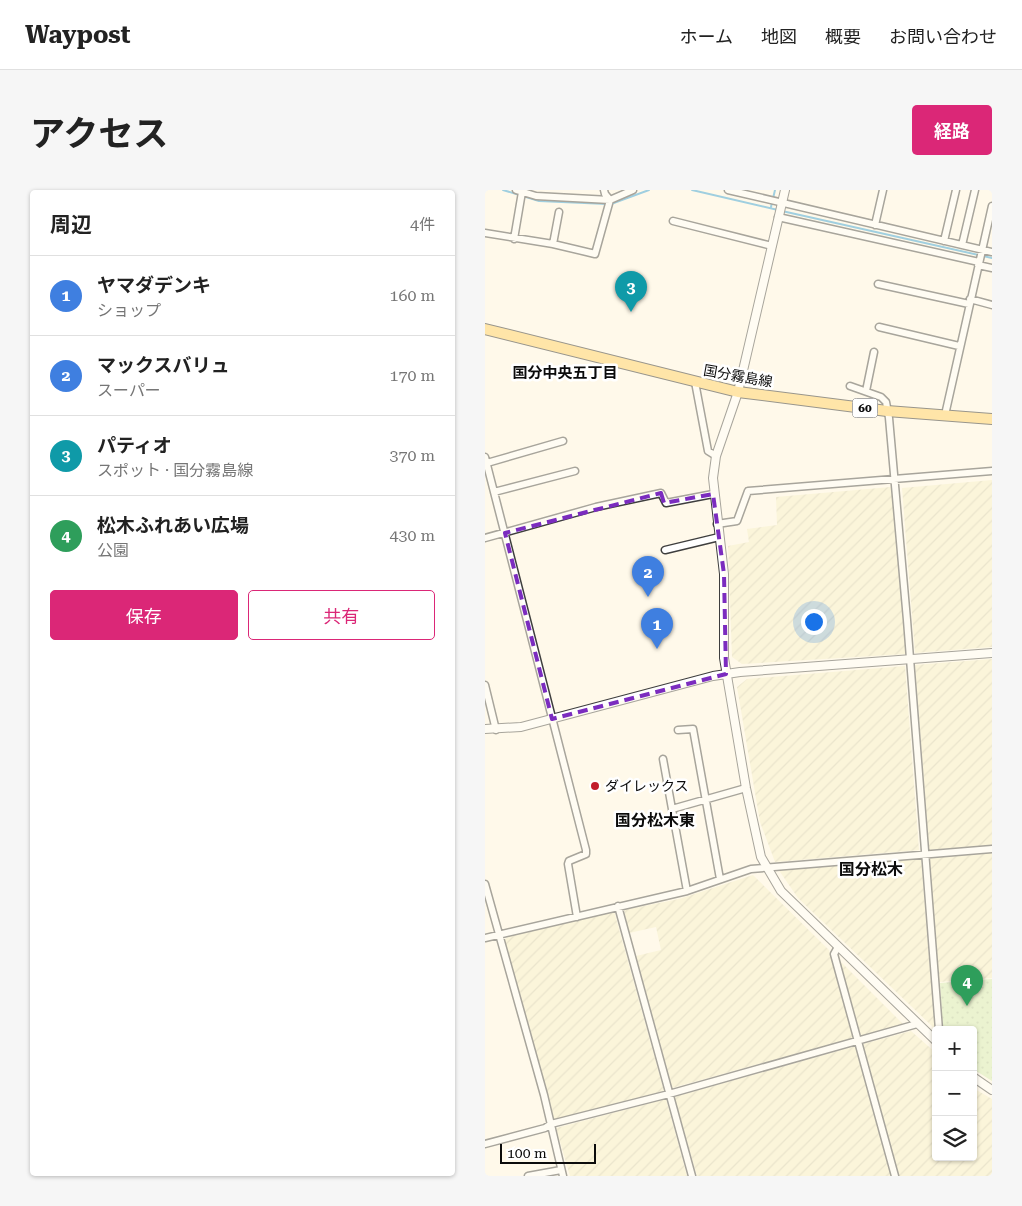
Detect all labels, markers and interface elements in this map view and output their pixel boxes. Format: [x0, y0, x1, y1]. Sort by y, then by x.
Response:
text: Waypost [25, 21, 130, 49]
text: ホーム [680, 26, 733, 47]
text: 地図 [761, 26, 797, 47]
text: 概要 [825, 26, 861, 47]
text: お問い合わせ [889, 26, 997, 47]
button: 経路 [912, 105, 992, 155]
text: アクセス [30, 114, 168, 155]
text: 周辺 [50, 213, 92, 237]
text: 4件 [410, 215, 435, 234]
pin: 3 [615, 271, 647, 312]
text: ヤマダデンキ [97, 274, 211, 297]
text: 1 [62, 286, 70, 305]
text: 160 m [389, 286, 435, 305]
text: ショップ [97, 301, 161, 320]
text: マックスバリュ [97, 354, 229, 377]
street label: 国分霧島線 [702, 362, 774, 390]
district label: 国分中央五丁目 [512, 364, 618, 382]
text: 2 [62, 366, 70, 385]
text: 170 m [389, 366, 435, 385]
text: スーパー [97, 381, 161, 400]
road number: 60 [853, 398, 877, 418]
text: パティオ [97, 434, 172, 457]
text: 3 [62, 446, 70, 465]
text: 370 m [389, 446, 435, 465]
text: スポット · 国分霧島線 [97, 461, 253, 480]
text: 松木ふれあい広場 [97, 514, 249, 537]
text: 4 [62, 526, 70, 545]
text: 430 m [389, 526, 435, 545]
text: 公園 [97, 541, 129, 560]
pin: 2 [632, 556, 664, 597]
button: 保存 [50, 590, 238, 640]
button: 共有 [248, 590, 435, 640]
pin: 1 [641, 608, 673, 649]
your location [801, 609, 827, 635]
place label: ダイレックス [605, 778, 689, 794]
marker: ダイレックス [589, 780, 601, 792]
district label: 国分松木東 [615, 811, 695, 830]
district label: 国分松木 [839, 860, 903, 879]
pin: 4 [951, 965, 983, 1006]
map controls [932, 1026, 977, 1161]
button: + [932, 1026, 977, 1071]
button: − [932, 1071, 977, 1116]
button: layers [932, 1116, 977, 1161]
scale bar [500, 1141, 596, 1164]
text: 100 m [507, 1145, 547, 1161]

